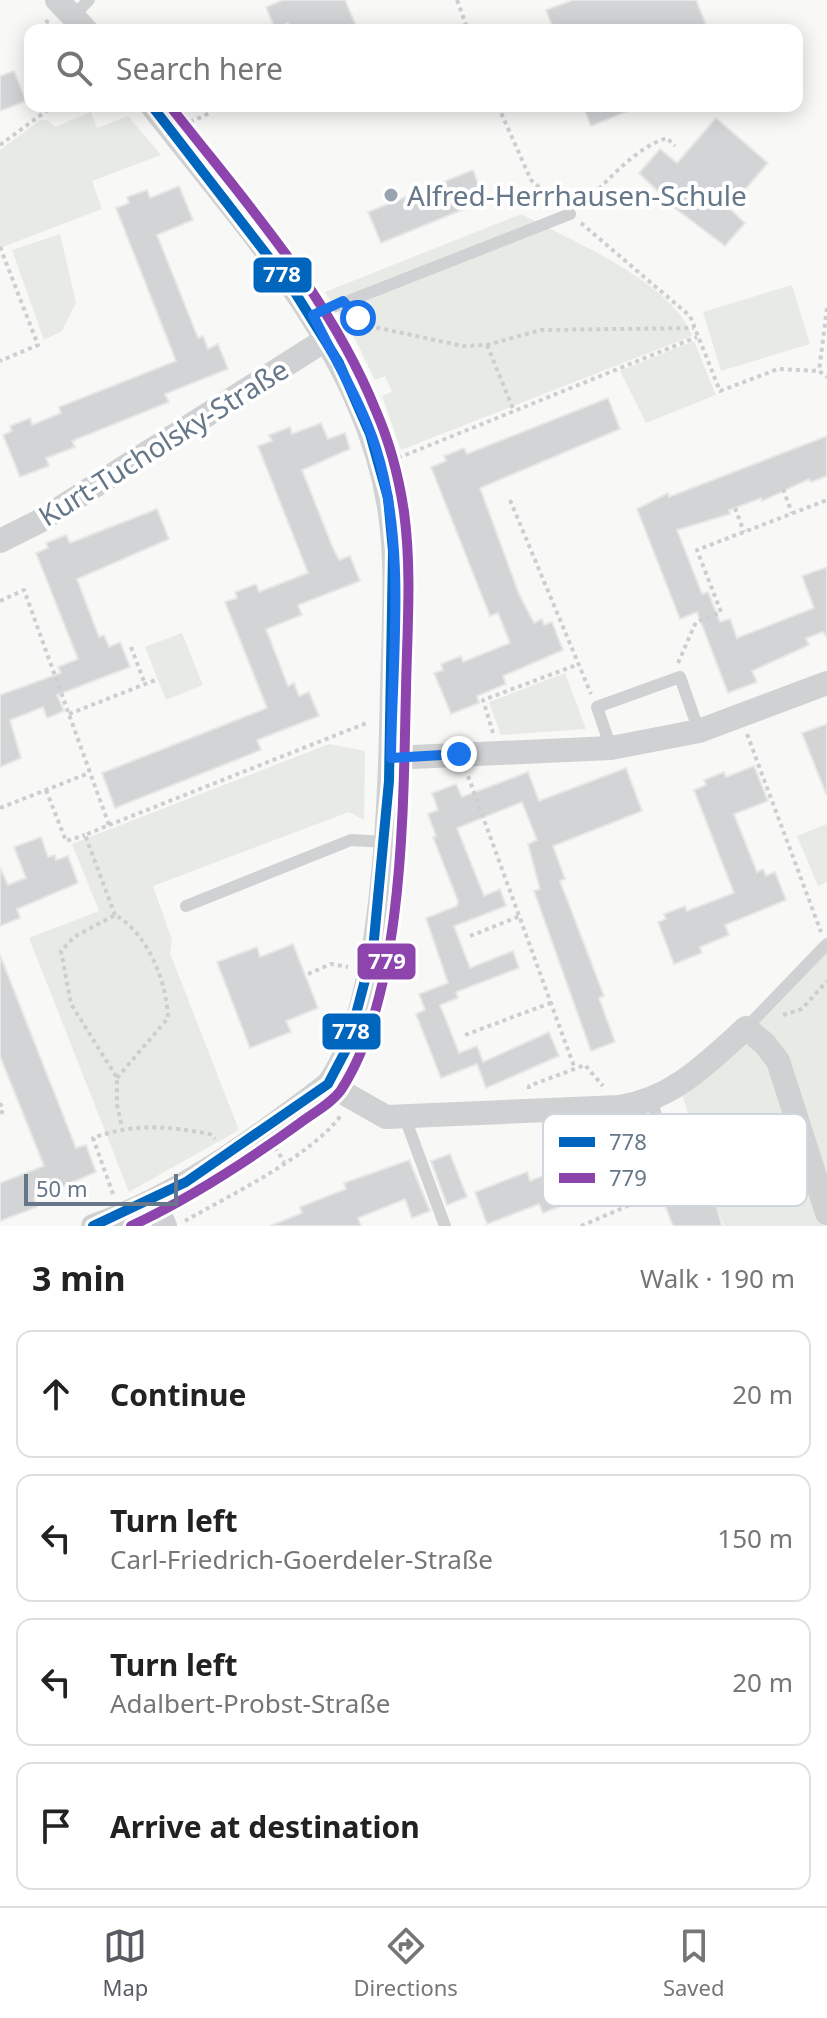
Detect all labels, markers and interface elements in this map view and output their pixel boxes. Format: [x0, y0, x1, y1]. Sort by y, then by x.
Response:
search box [24, 24, 803, 112]
icon: search [52, 46, 96, 90]
text: Search here [116, 48, 283, 89]
place label: Alfred-Herrhausen-Schule [407, 176, 747, 214]
marker: Alfred-Herrhausen-Schule [382, 186, 400, 204]
line badge: 778 [252, 256, 313, 294]
text: 778 [263, 258, 301, 288]
route start [340, 300, 376, 336]
street label: Kurt-Tucholsky-Straße [31, 350, 295, 534]
route end [441, 736, 477, 772]
line badge: 779 [356, 942, 417, 981]
text: 779 [368, 945, 406, 975]
line badge: 778 [321, 1012, 382, 1051]
text: 778 [332, 1015, 370, 1045]
legend [543, 1114, 807, 1206]
text: 778 [609, 1126, 647, 1156]
text: 779 [609, 1162, 647, 1192]
scale bar [24, 1170, 178, 1206]
text: 50 m [36, 1173, 87, 1203]
text: 3 min [32, 1255, 126, 1301]
text: Walk · 190 m [640, 1260, 795, 1296]
icon: ahead [34, 1372, 78, 1416]
text: Continue [110, 1374, 246, 1415]
text: 20 m [732, 1376, 793, 1412]
text: Turn left [110, 1500, 238, 1541]
icon: left [34, 1516, 78, 1560]
text: 150 m [717, 1520, 793, 1556]
text: Carl-Friedrich-Goerdeler-Straße [110, 1541, 493, 1577]
text: Turn left [110, 1644, 238, 1685]
icon: left [34, 1660, 78, 1704]
text: 20 m [732, 1664, 793, 1700]
text: Adalbert-Probst-Straße [110, 1685, 390, 1721]
icon: arrive [34, 1804, 78, 1848]
text: Arrive at destination [110, 1806, 420, 1847]
tab: Map [103, 1924, 148, 2002]
tab: Directions [353, 1924, 458, 2002]
tab: Saved [663, 1924, 724, 2002]

